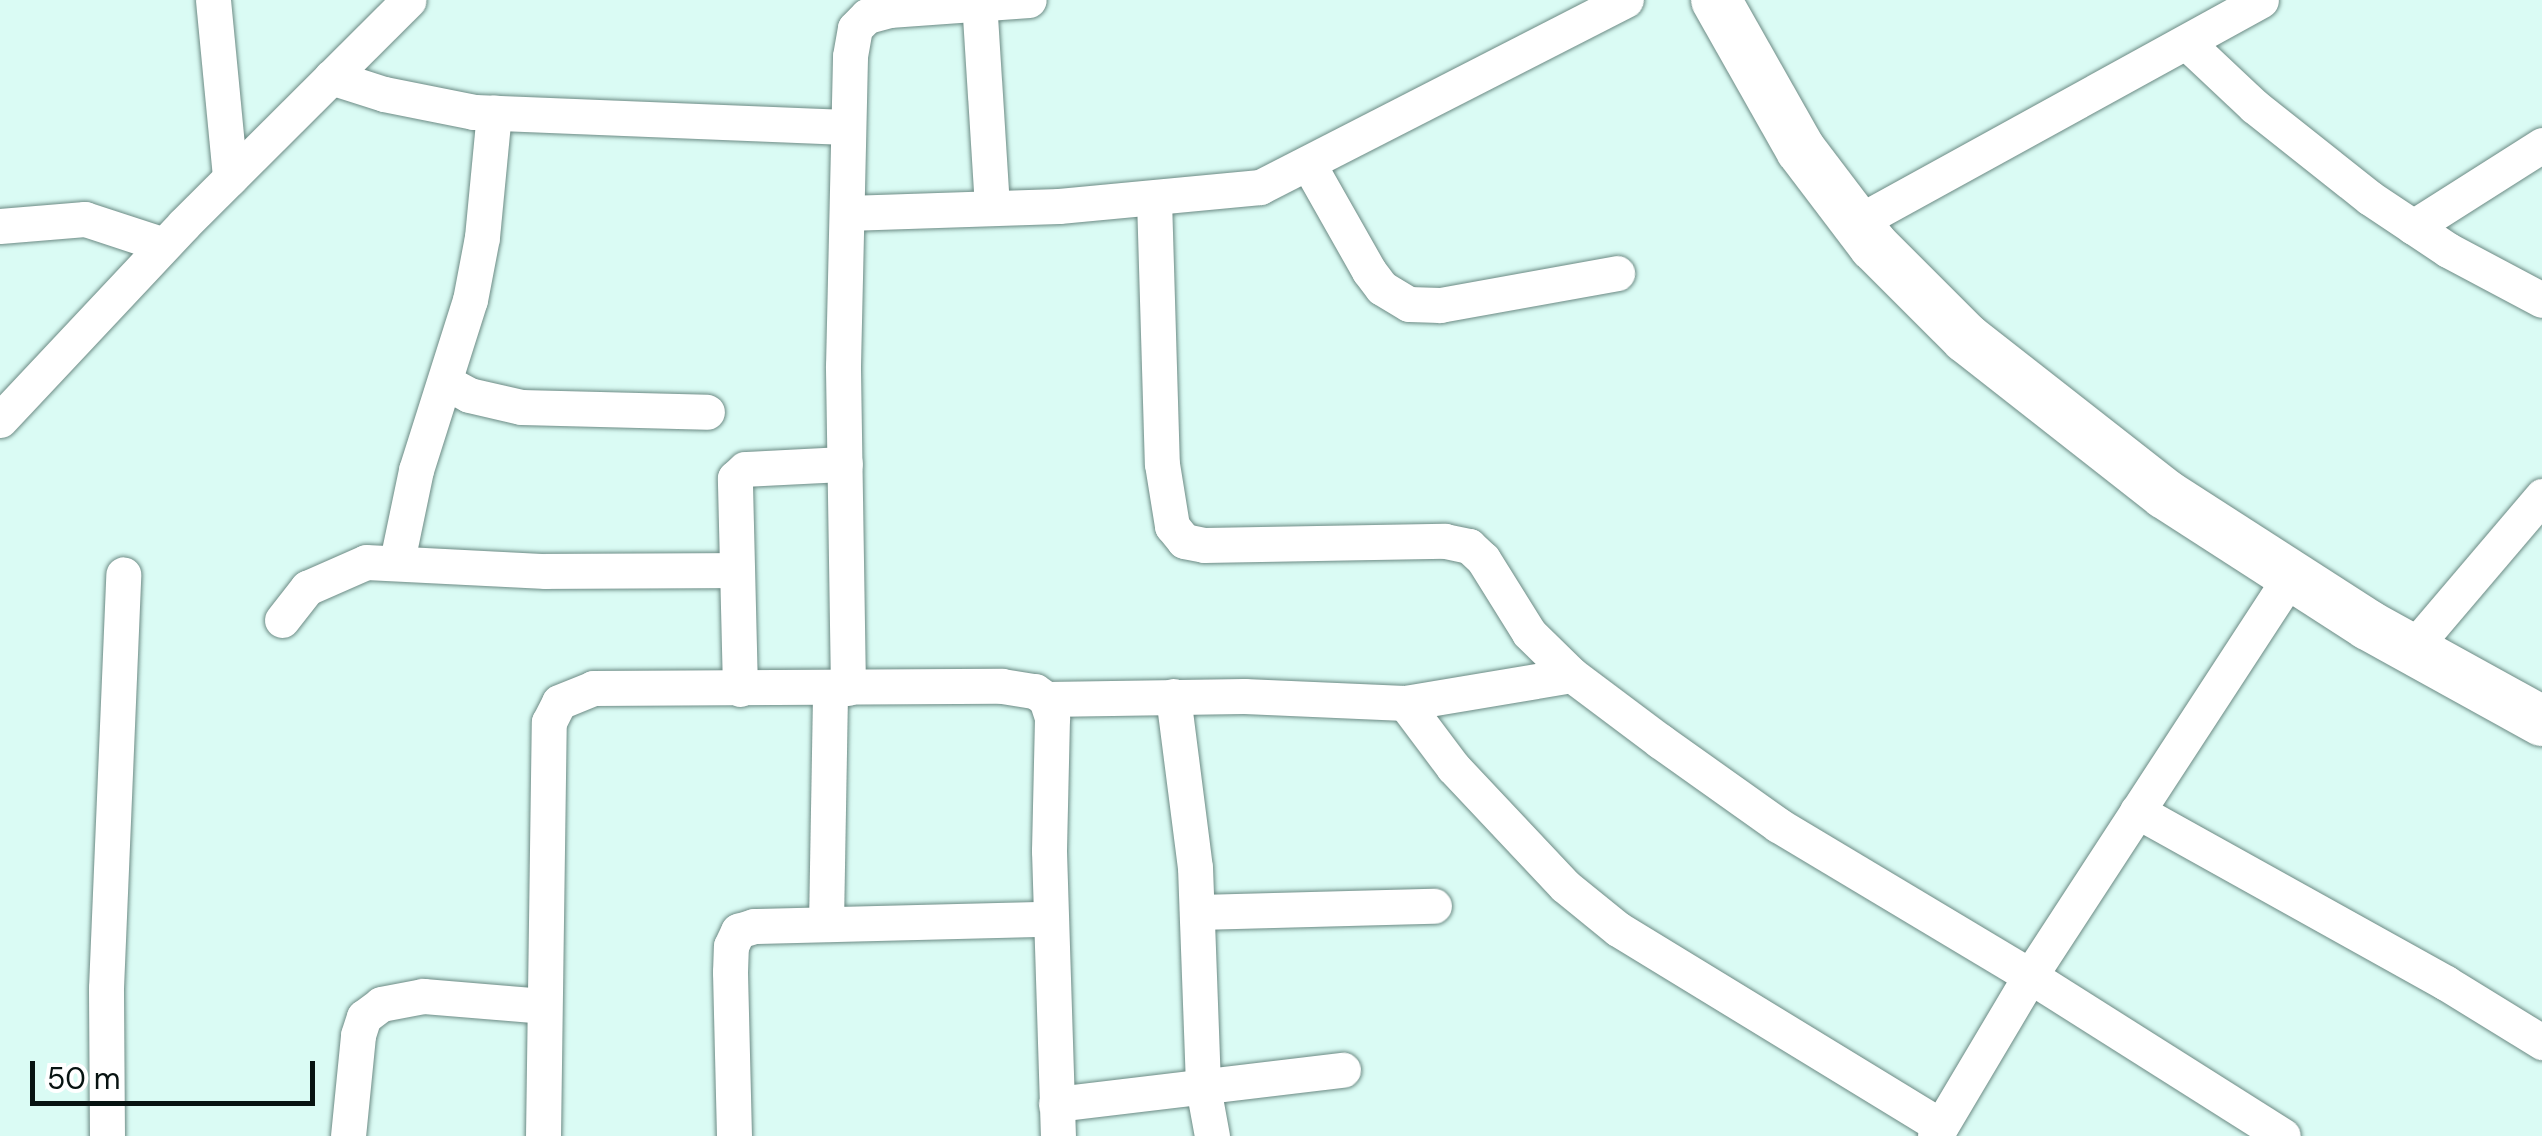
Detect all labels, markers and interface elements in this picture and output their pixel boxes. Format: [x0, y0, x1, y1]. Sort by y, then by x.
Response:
scale bar [35, 1041, 320, 1103]
text: 50 m [47, 1059, 121, 1098]

